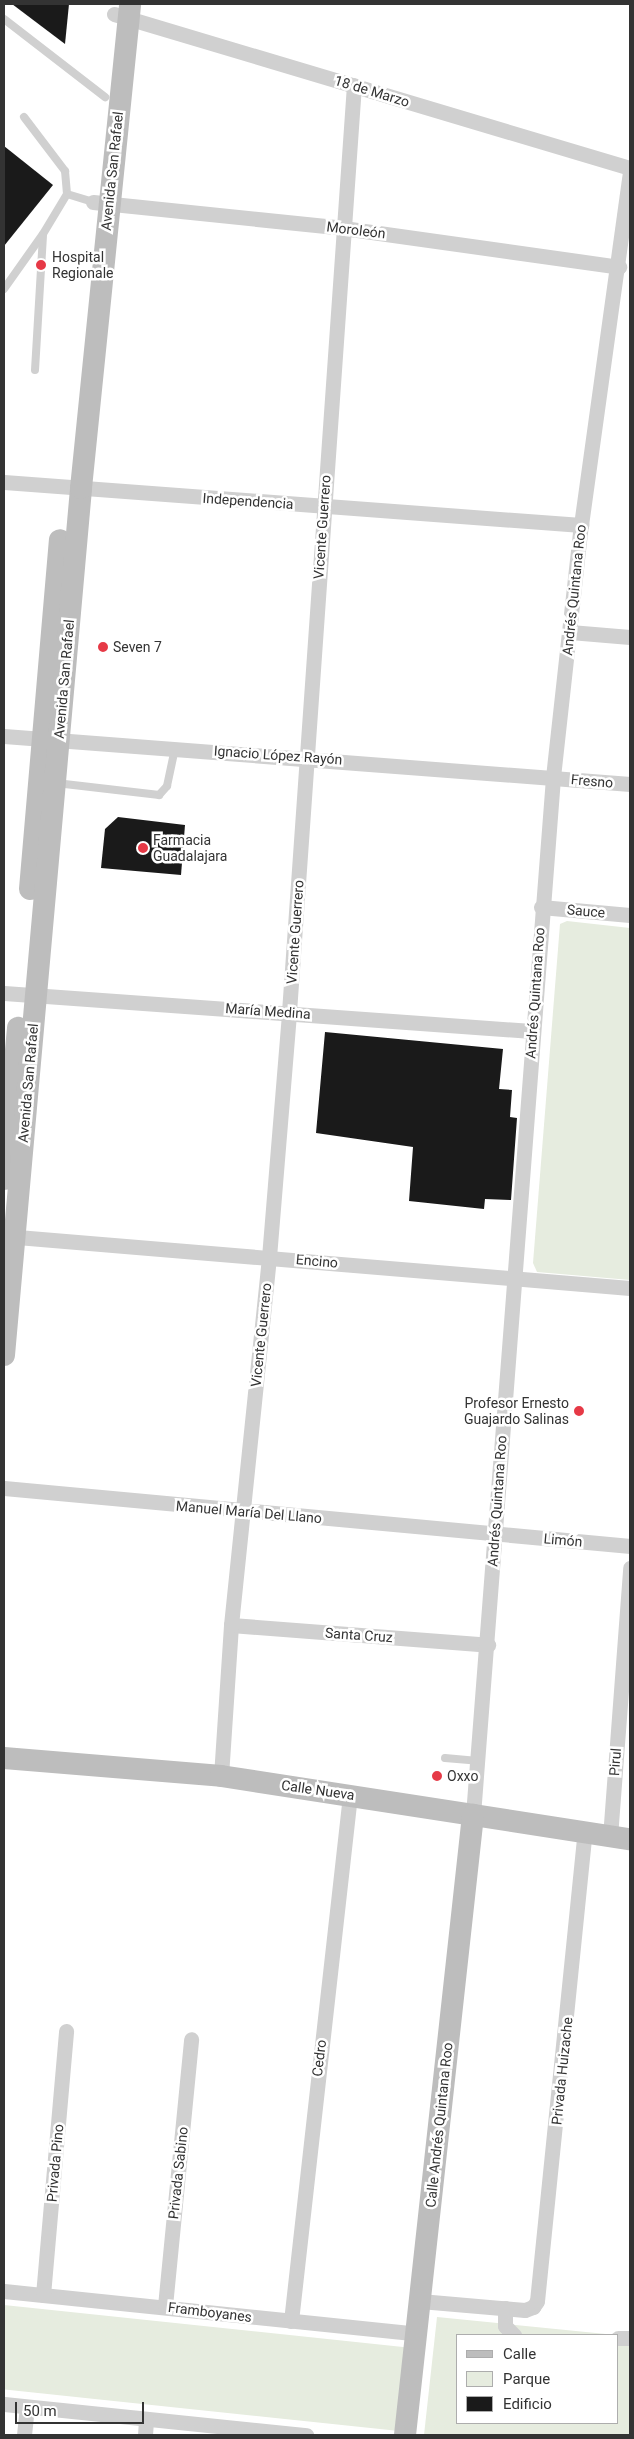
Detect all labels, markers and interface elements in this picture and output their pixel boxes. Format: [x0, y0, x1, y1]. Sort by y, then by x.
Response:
street label: 18 de Marzo [333, 72, 411, 110]
street label: Avenida San Rafael [97, 111, 127, 231]
street label: Moroleón [326, 218, 386, 242]
place label: Hospital Regionale [52, 249, 113, 282]
marker: Hospital Regionale [34, 258, 48, 272]
street label: Vicente Guerrero [310, 474, 334, 580]
street label: Independencia [202, 489, 294, 513]
street label: Andrés Quintana Roo [559, 524, 589, 656]
street label: Avenida San Rafael [50, 619, 78, 739]
place label: Seven 7 [113, 639, 162, 655]
marker: Seven 7 [97, 641, 109, 653]
street label: Ignacio López Rayón [213, 742, 343, 768]
street label: Fresno [570, 771, 614, 791]
place label: Farmacia Guadalajara [153, 832, 227, 864]
marker: Farmacia Guadalajara [137, 842, 149, 854]
street label: Vicente Guerrero [283, 879, 307, 985]
street label: Sauce [566, 901, 606, 921]
street label: Andrés Quintana Roo [522, 927, 548, 1059]
street label: María Medina [225, 1000, 311, 1022]
street label: Avenida San Rafael [14, 1023, 42, 1143]
street label: Encino [295, 1251, 339, 1271]
street label: Vicente Guerrero [247, 1282, 275, 1388]
place label: Profesor Ernesto Guajardo Salinas [464, 1395, 569, 1428]
marker: Profesor Ernesto Guajardo Salinas [573, 1405, 585, 1417]
street label: Andrés Quintana Roo [484, 1435, 510, 1567]
street label: Manuel María Del Llano [175, 1497, 323, 1527]
street label: Limón [543, 1530, 583, 1550]
street label: Santa Cruz [325, 1624, 393, 1646]
street label: Pirul [606, 1747, 624, 1777]
place label: Oxxo [447, 1768, 478, 1784]
marker: Oxxo [431, 1770, 443, 1782]
street label: Calle Nueva [280, 1777, 356, 1803]
street label: Privada Huizache [548, 2016, 576, 2126]
street label: Cedro [308, 2039, 330, 2077]
street label: Calle Andrés Quintana Roo [422, 2042, 456, 2208]
street label: Privada Pino [43, 2123, 67, 2203]
street label: Privada Sabino [165, 2126, 191, 2220]
street label: Framboyanes [167, 2299, 253, 2325]
legend [456, 2334, 619, 2424]
text: Calle [503, 2345, 536, 2363]
text: Parque [503, 2370, 550, 2388]
scale bar [18, 2392, 146, 2424]
text: Edificio [503, 2395, 552, 2413]
text: 50 m [23, 2402, 57, 2420]

